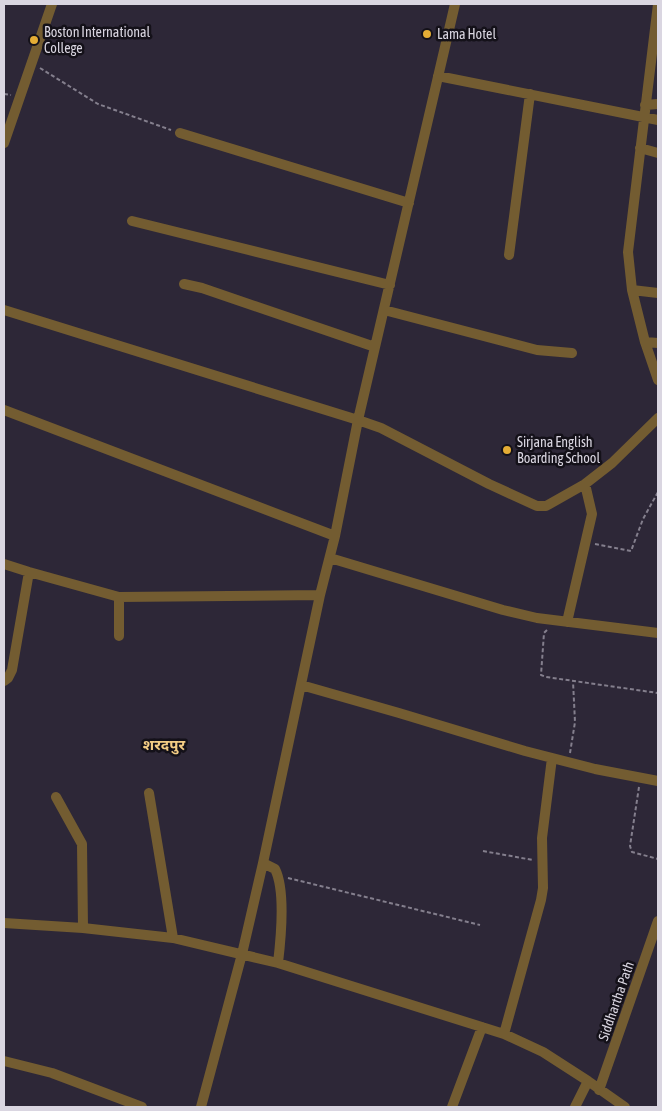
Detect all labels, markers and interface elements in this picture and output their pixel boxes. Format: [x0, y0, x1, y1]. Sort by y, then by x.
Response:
place label: Boston International College [44, 24, 151, 56]
place label: Lama Hotel [437, 26, 496, 42]
marker: Lama Hotel [421, 28, 433, 40]
marker: Boston International College [28, 34, 40, 46]
place label: Sirjana English Boarding School [517, 434, 600, 466]
marker: Sirjana English Boarding School [501, 444, 513, 456]
district label: शरदपुर [143, 736, 186, 755]
street label: Siddhartha Path [595, 959, 637, 1043]

